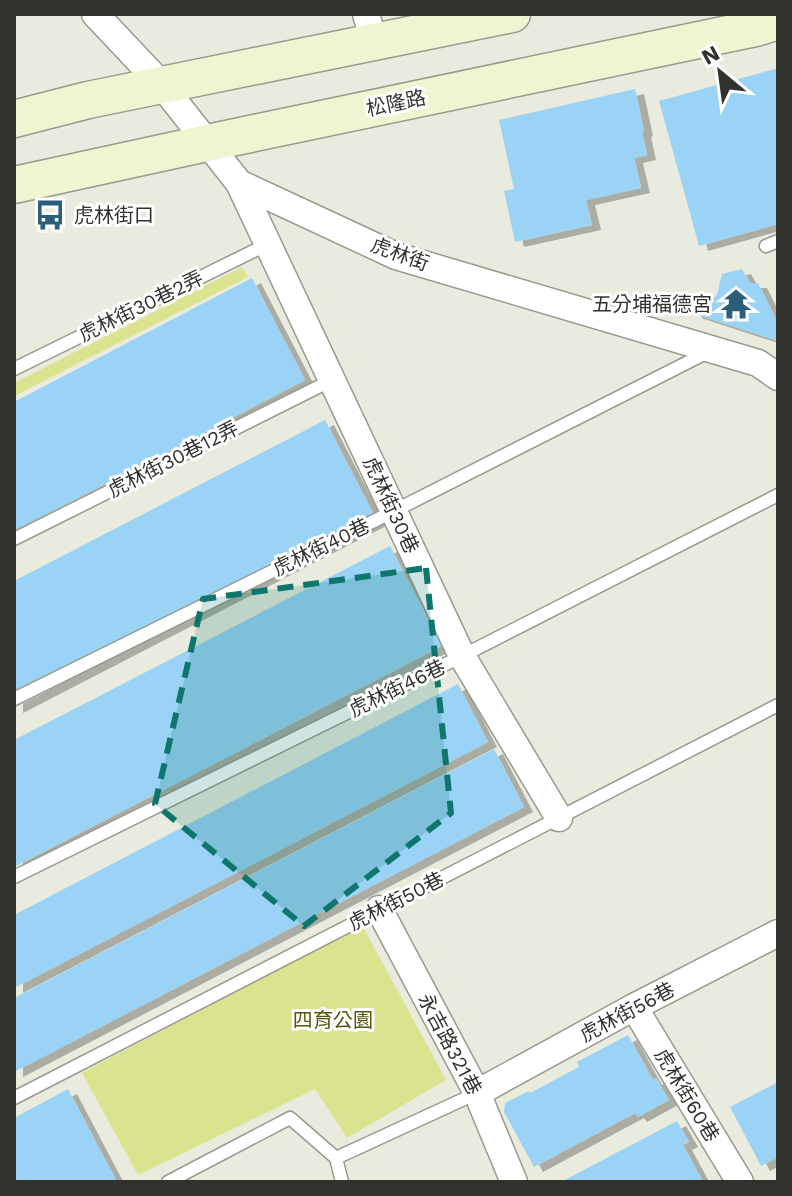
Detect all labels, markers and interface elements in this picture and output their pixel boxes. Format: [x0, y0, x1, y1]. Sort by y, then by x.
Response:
north arrow [680, 32, 760, 112]
text: N [697, 40, 724, 70]
street label: 松隆路 [364, 85, 428, 121]
bus stop icon: 虎林街口 [33, 198, 67, 232]
place label: 虎林街口 [74, 203, 154, 227]
street label: 虎林街 [368, 232, 432, 276]
street label: 虎林街30巷2弄 [75, 265, 207, 347]
temple icon: 五分埔福德宮 [719, 287, 753, 321]
place label: 五分埔福德宮 [592, 292, 712, 316]
street label: 虎林街30巷12弄 [104, 416, 242, 502]
street label: 虎林街30巷 [358, 453, 424, 557]
street label: 虎林街40巷 [269, 513, 373, 581]
street label: 虎林街46巷 [345, 654, 449, 722]
street label: 虎林街50巷 [344, 867, 448, 935]
street label: 虎林街56巷 [576, 977, 678, 1047]
street label: 永吉路321巷 [413, 989, 487, 1099]
park label: 四育公園 [293, 1008, 373, 1032]
street label: 虎林街60巷 [650, 1044, 724, 1146]

